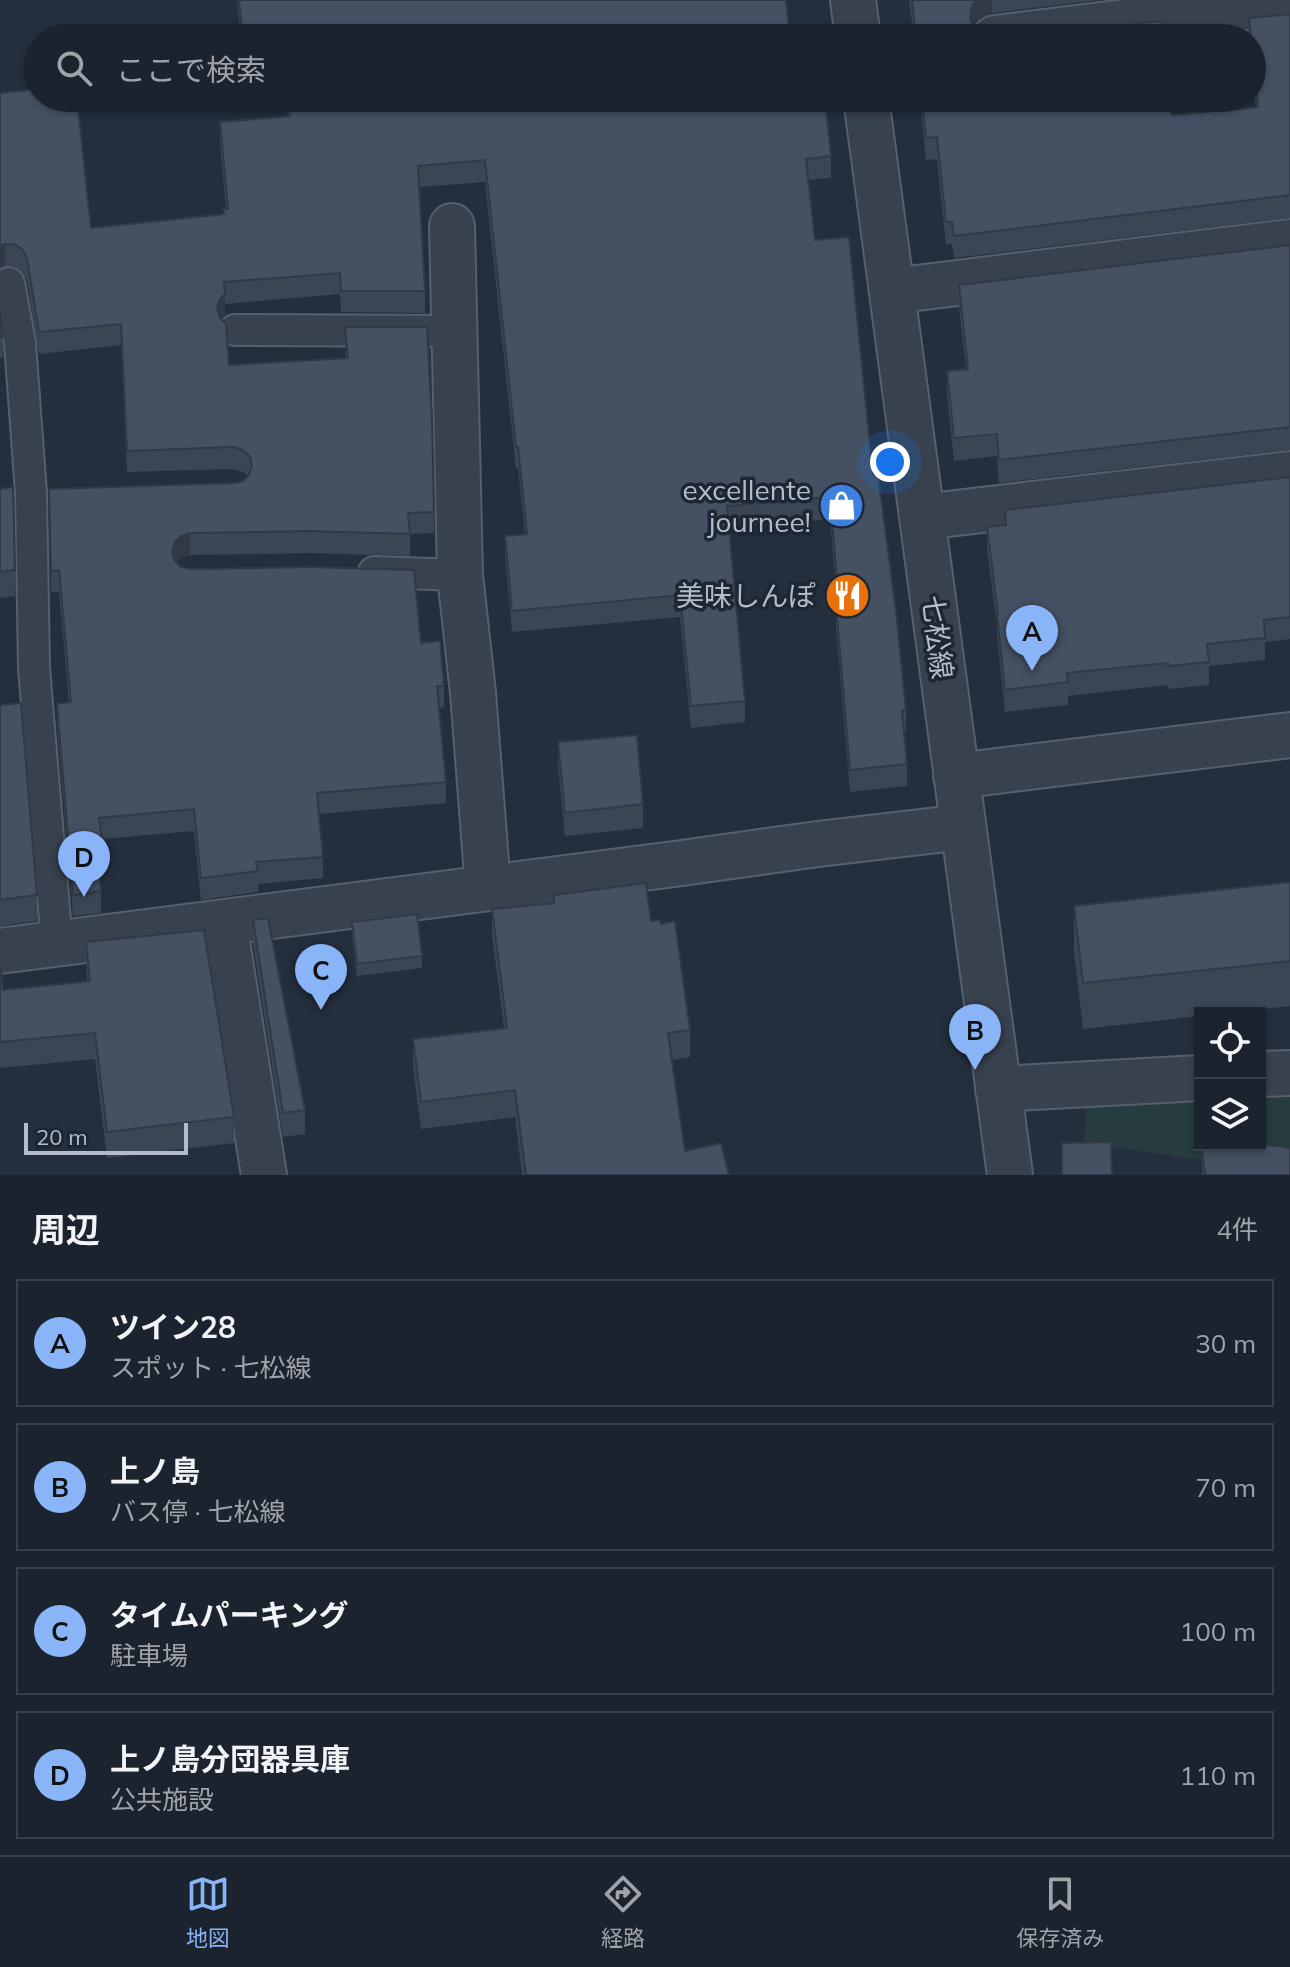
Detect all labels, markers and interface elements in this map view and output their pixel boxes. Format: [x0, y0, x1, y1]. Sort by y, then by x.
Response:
search box [24, 24, 1266, 112]
icon: search [52, 46, 96, 90]
text: ここで検索 [116, 51, 266, 89]
your location [870, 442, 910, 482]
place label: excellente journee! [683, 472, 811, 539]
shop icon: excellente journee! [818, 481, 866, 529]
restaurant icon: 美味しんぽ [823, 571, 871, 619]
place label: 美味しんぽ [676, 578, 816, 613]
street label: 七松線 [916, 593, 960, 681]
pin: A [1006, 605, 1058, 671]
pin: D [58, 831, 110, 897]
pin: C [295, 944, 347, 1010]
pin: B [949, 1004, 1001, 1070]
map controls [1194, 1007, 1266, 1151]
button: locate [1194, 1007, 1266, 1079]
button: layers [1194, 1079, 1266, 1151]
scale bar [24, 1119, 188, 1155]
text: 20 m [36, 1123, 87, 1151]
text: 周辺 [32, 1208, 100, 1251]
text: 4件 [1216, 1213, 1258, 1246]
text: ツイン28 [110, 1308, 236, 1346]
text: A [50, 1327, 70, 1360]
text: 30 m [1195, 1327, 1256, 1360]
text: スポット · 七松線 [110, 1351, 312, 1384]
text: 上ノ島 [110, 1452, 200, 1490]
text: B [51, 1471, 69, 1504]
text: 70 m [1195, 1471, 1256, 1504]
text: バス停 · 七松線 [110, 1495, 286, 1528]
text: タイムパーキング [110, 1596, 349, 1634]
text: C [51, 1615, 69, 1648]
text: 100 m [1180, 1615, 1256, 1648]
text: 駐車場 [110, 1639, 188, 1672]
text: 上ノ島分団器具庫 [110, 1740, 350, 1778]
text: D [50, 1759, 70, 1792]
text: 110 m [1180, 1759, 1256, 1792]
text: 公共施設 [110, 1783, 214, 1816]
tab: 地図 [186, 1872, 230, 1952]
tab: 経路 [601, 1872, 645, 1952]
tab: 保存済み [1016, 1872, 1104, 1952]

